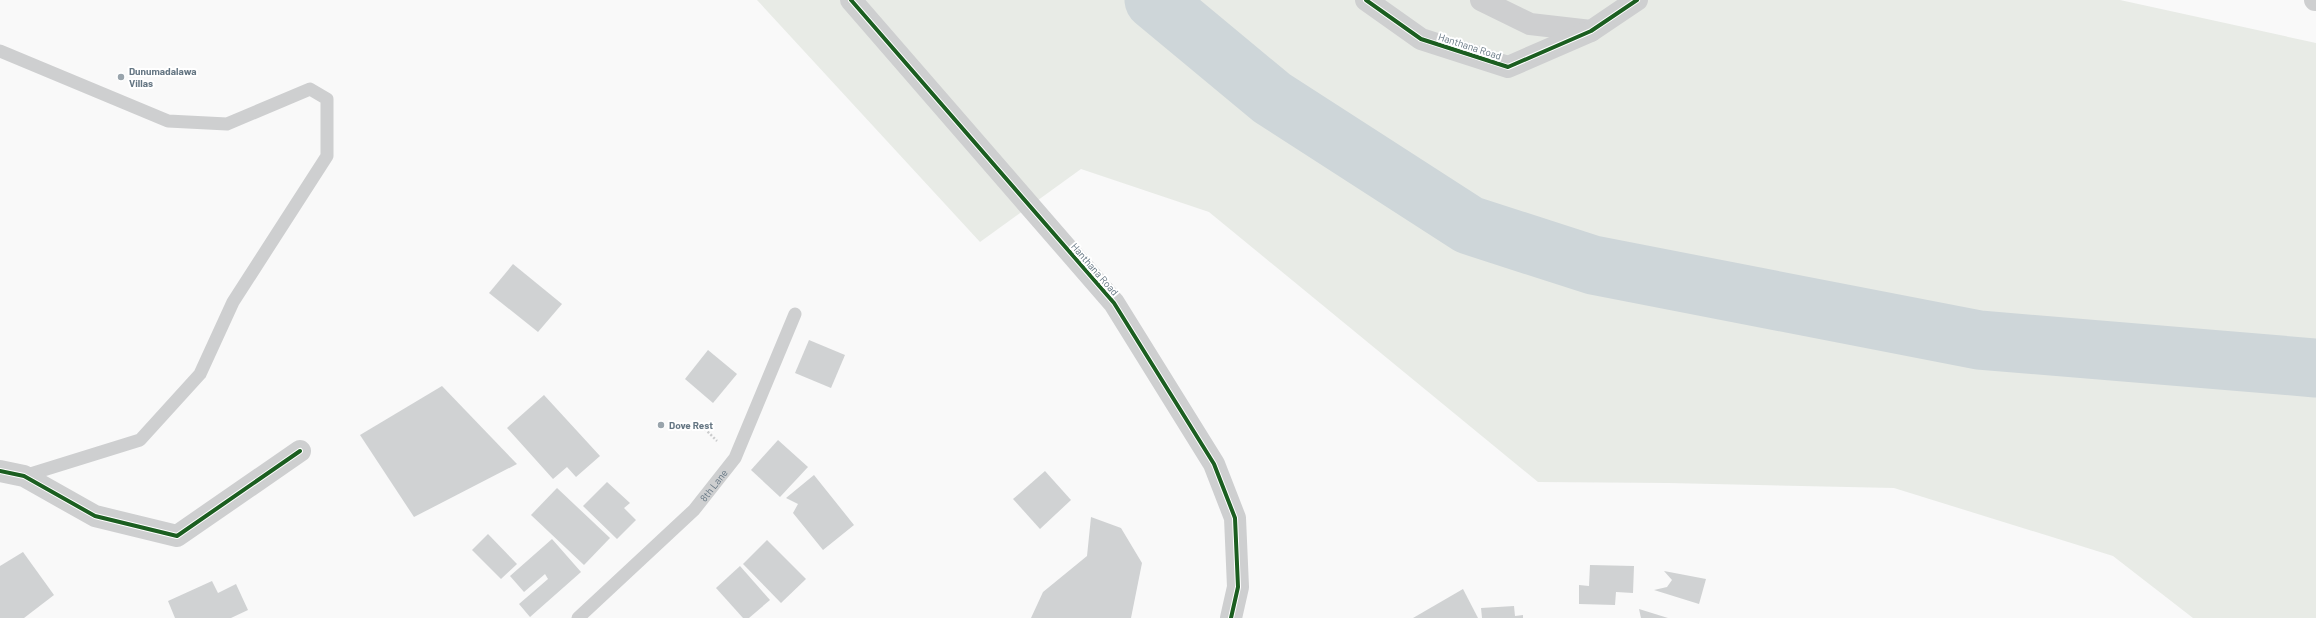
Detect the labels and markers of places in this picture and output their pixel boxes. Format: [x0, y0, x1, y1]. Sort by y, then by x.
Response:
place label: Dunumadalawa Villas [129, 65, 196, 89]
marker: Dunumadalawa Villas [116, 72, 126, 82]
place label: Dove Rest [669, 419, 713, 431]
marker: Dove Rest [656, 420, 666, 430]

